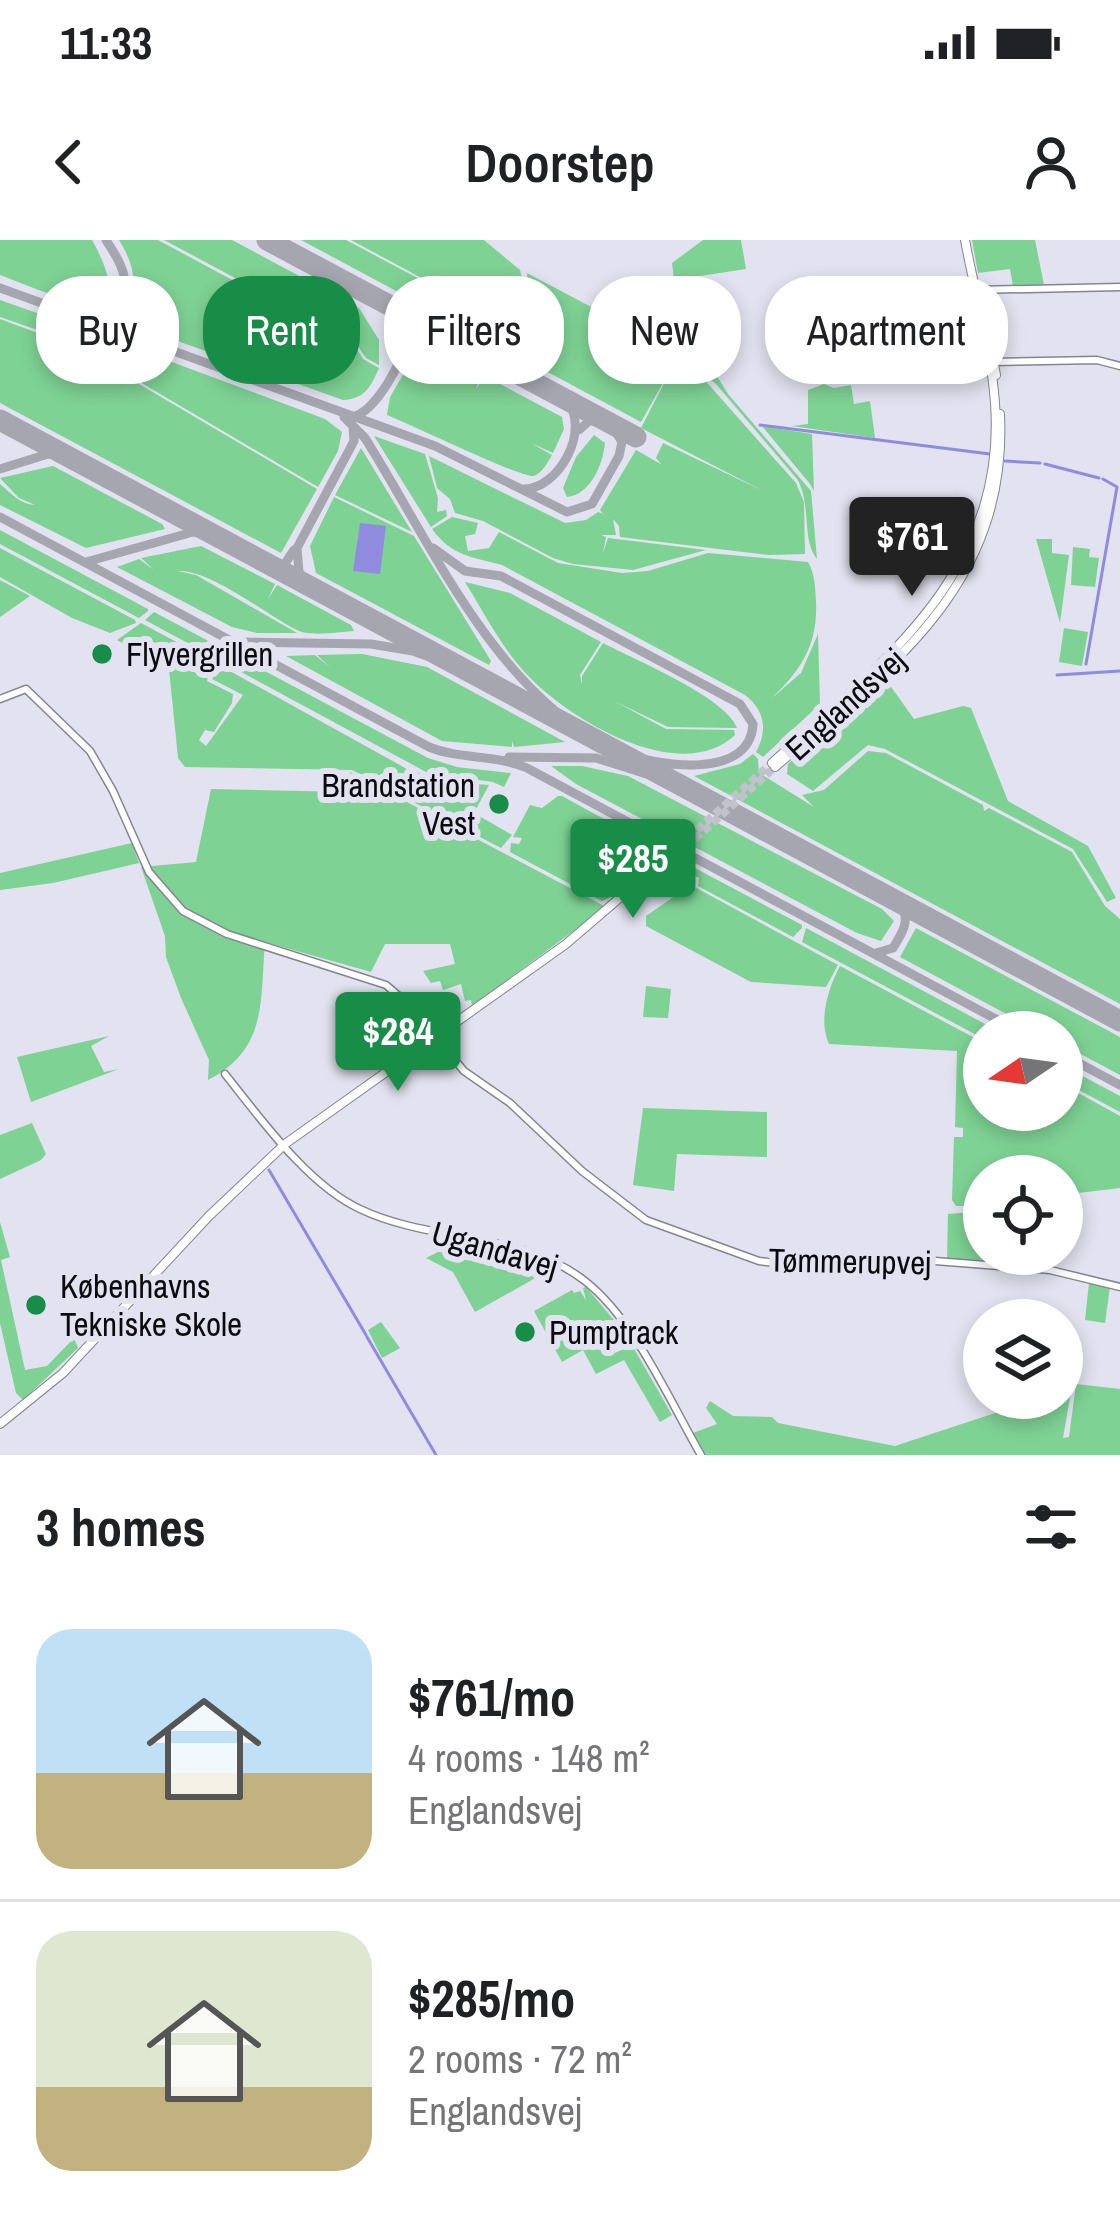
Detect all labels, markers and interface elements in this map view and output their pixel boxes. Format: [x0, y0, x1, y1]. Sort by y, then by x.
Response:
text: 11:33 [60, 12, 152, 73]
text: Doorstep [465, 126, 655, 199]
icon: back [36, 129, 102, 195]
icon: person [1018, 129, 1084, 195]
chip: Buy [36, 276, 179, 384]
chip: Rent [203, 276, 360, 384]
chip: Filters [384, 276, 564, 384]
chip: New [588, 276, 741, 384]
chip: Apartment [765, 276, 1008, 384]
pin: $761 [841, 497, 983, 599]
text: $761 [876, 510, 948, 562]
place label: Flyvergrillen [126, 632, 273, 676]
street label: Englandsvej [776, 638, 914, 770]
marker: Flyvergrillen [89, 641, 115, 667]
place label: Brandstation Vest [322, 763, 475, 845]
marker: Brandstation Vest [486, 791, 512, 817]
pin: $285 [562, 819, 704, 921]
text: $285 [597, 832, 669, 884]
pin: $284 [327, 992, 469, 1094]
text: $284 [362, 1005, 434, 1057]
north arrow [963, 1011, 1083, 1131]
map controls [963, 1011, 1083, 1419]
button: locate [963, 1155, 1083, 1275]
street label: Ugandavej [427, 1210, 563, 1288]
street label: Tømmerupvej [768, 1238, 932, 1284]
place label: Københavns Tekniske Skole [60, 1264, 242, 1346]
marker: Københavns Tekniske Skole [23, 1292, 49, 1318]
button: layers [963, 1299, 1083, 1419]
place label: Pumptrack [549, 1310, 679, 1354]
marker: Pumptrack [512, 1319, 538, 1345]
text: 3 homes [36, 1493, 206, 1562]
icon: filters [1018, 1494, 1084, 1560]
text: $761/mo [408, 1663, 575, 1732]
icon: home [132, 1677, 276, 1821]
text: 4 rooms · 148 m² [408, 1732, 650, 1784]
text: Englandsvej [408, 1784, 582, 1836]
text: $285/mo [408, 1964, 575, 2033]
icon: home [132, 1979, 276, 2123]
text: 2 rooms · 72 m² [408, 2033, 632, 2085]
text: Englandsvej [408, 2085, 582, 2137]

